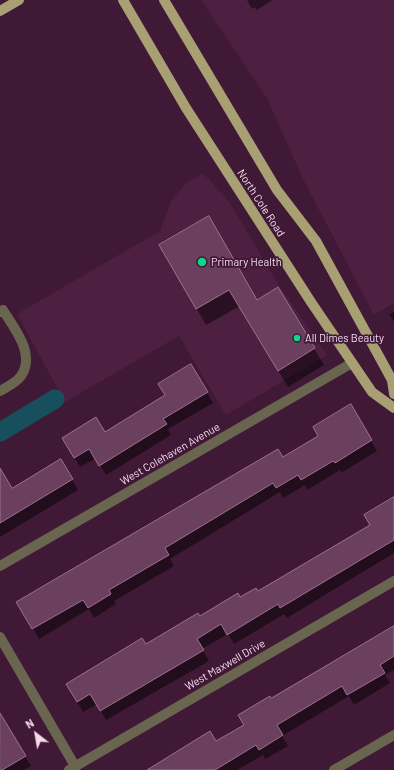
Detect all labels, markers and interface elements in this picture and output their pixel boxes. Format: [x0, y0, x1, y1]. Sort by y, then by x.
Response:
street label: North Cole Road [234, 167, 288, 239]
place label: Primary Health [211, 255, 282, 269]
marker: Primary Health [196, 256, 208, 268]
place label: All Dimes Beauty [305, 331, 384, 345]
marker: All Dimes Beauty [292, 333, 302, 343]
street label: West Colehaven Avenue [118, 420, 222, 488]
street label: West Maxwell Drive [183, 637, 267, 693]
north arrow [16, 714, 56, 754]
text: N [23, 716, 36, 731]

